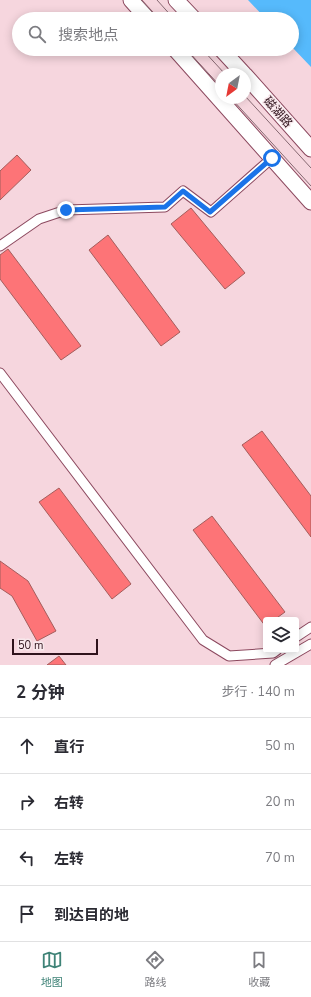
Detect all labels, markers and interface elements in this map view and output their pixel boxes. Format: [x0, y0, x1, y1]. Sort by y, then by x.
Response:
search box [12, 12, 299, 56]
icon: search [26, 23, 48, 45]
text: 搜索地点 [58, 25, 118, 45]
north arrow [215, 68, 251, 104]
street label: 磁湖路 [260, 93, 296, 131]
route start [263, 149, 281, 167]
route end [57, 201, 75, 219]
map controls [263, 617, 299, 653]
button: layers [263, 617, 299, 653]
scale bar [12, 637, 98, 656]
text: 50 m [18, 638, 43, 653]
text: 2 分钟 [16, 681, 65, 704]
text: 步行 · 140 m [221, 683, 295, 701]
icon: ahead [16, 735, 38, 757]
text: 直行 [54, 737, 84, 757]
text: 50 m [265, 737, 295, 755]
icon: right [16, 791, 38, 813]
text: 右转 [54, 793, 84, 813]
text: 20 m [265, 793, 295, 811]
icon: left [16, 847, 38, 869]
text: 左转 [54, 849, 84, 869]
text: 70 m [265, 849, 295, 867]
icon: arrive [16, 903, 38, 925]
text: 到达目的地 [54, 905, 129, 925]
tab: 地图 [41, 949, 63, 990]
tab: 路线 [144, 949, 166, 990]
tab: 收藏 [248, 949, 270, 990]

